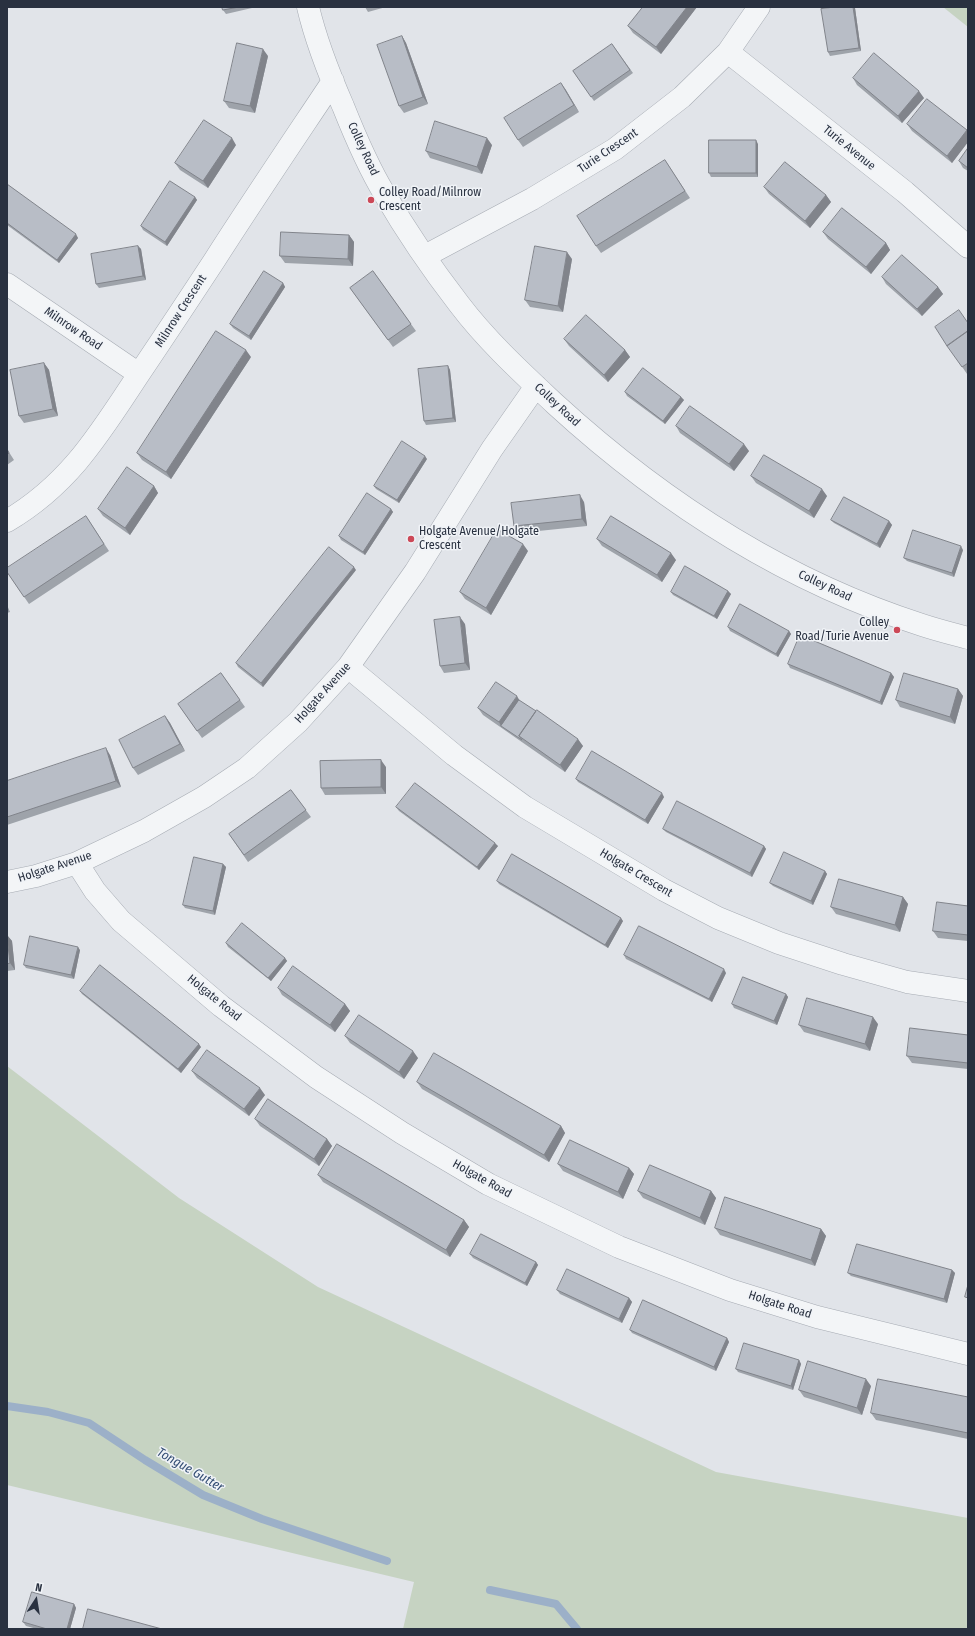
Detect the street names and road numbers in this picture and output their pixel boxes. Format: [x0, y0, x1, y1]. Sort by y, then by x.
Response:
street label: Colley Road [344, 120, 382, 178]
street label: Turie Avenue [820, 122, 878, 174]
street label: Turie Crescent [575, 126, 641, 176]
street label: Milnrow Crescent [152, 272, 210, 350]
street label: Milnrow Road [41, 304, 105, 354]
street label: Colley Road [531, 380, 583, 430]
street label: Colley Road [796, 567, 854, 605]
street label: Holgate Avenue [292, 660, 354, 726]
street label: Holgate Crescent [597, 846, 675, 900]
street label: Holgate Avenue [16, 848, 94, 886]
street label: Holgate Road [184, 972, 244, 1024]
street label: Holgate Road [450, 1157, 514, 1201]
street label: Holgate Road [747, 1288, 813, 1322]

